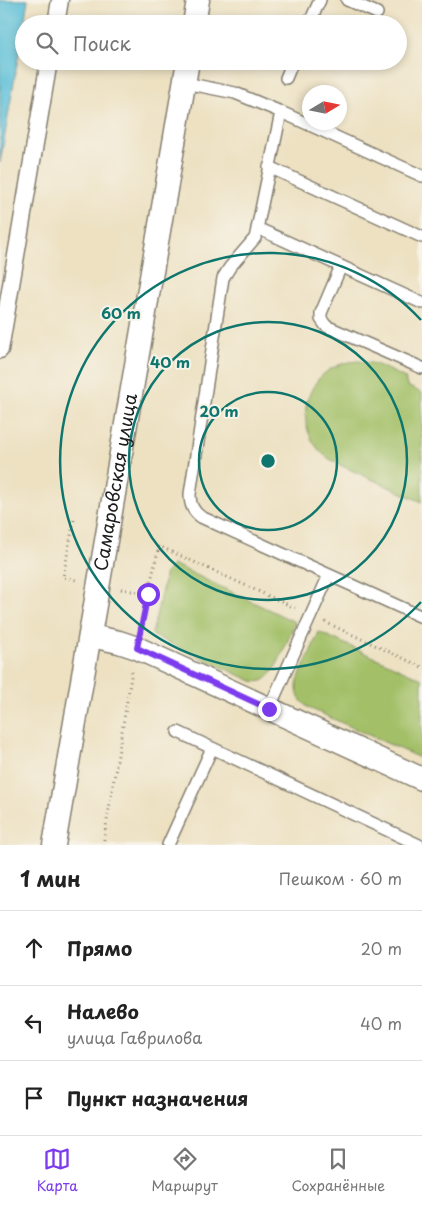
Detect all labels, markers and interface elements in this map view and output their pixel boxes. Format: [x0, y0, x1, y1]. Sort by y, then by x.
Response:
search box [15, 15, 407, 70]
icon: search [33, 29, 61, 57]
text: Поиск [73, 29, 131, 57]
north arrow [302, 85, 347, 130]
text: 60 m [101, 301, 141, 324]
text: 40 m [150, 350, 190, 373]
street label: Самаровская улица [86, 390, 143, 573]
text: 20 m [200, 399, 238, 422]
centre of rings [259, 452, 277, 470]
route start [137, 583, 160, 606]
route end [258, 698, 281, 721]
text: 1 мин [20, 862, 81, 894]
text: Пешком · 60 m [279, 866, 402, 890]
icon: ahead [20, 934, 48, 962]
text: Прямо [67, 934, 132, 962]
text: 20 m [361, 936, 402, 960]
text: Налево [67, 997, 139, 1025]
icon: left [20, 1009, 48, 1037]
text: 40 m [360, 1011, 402, 1035]
text: улица Гаврилова [67, 1025, 202, 1049]
icon: arrive [20, 1084, 48, 1112]
text: Пункт назначения [67, 1084, 248, 1112]
tab: Карта [37, 1145, 78, 1196]
tab: Маршрут [152, 1145, 218, 1196]
tab: Сохранённые [292, 1145, 385, 1196]

